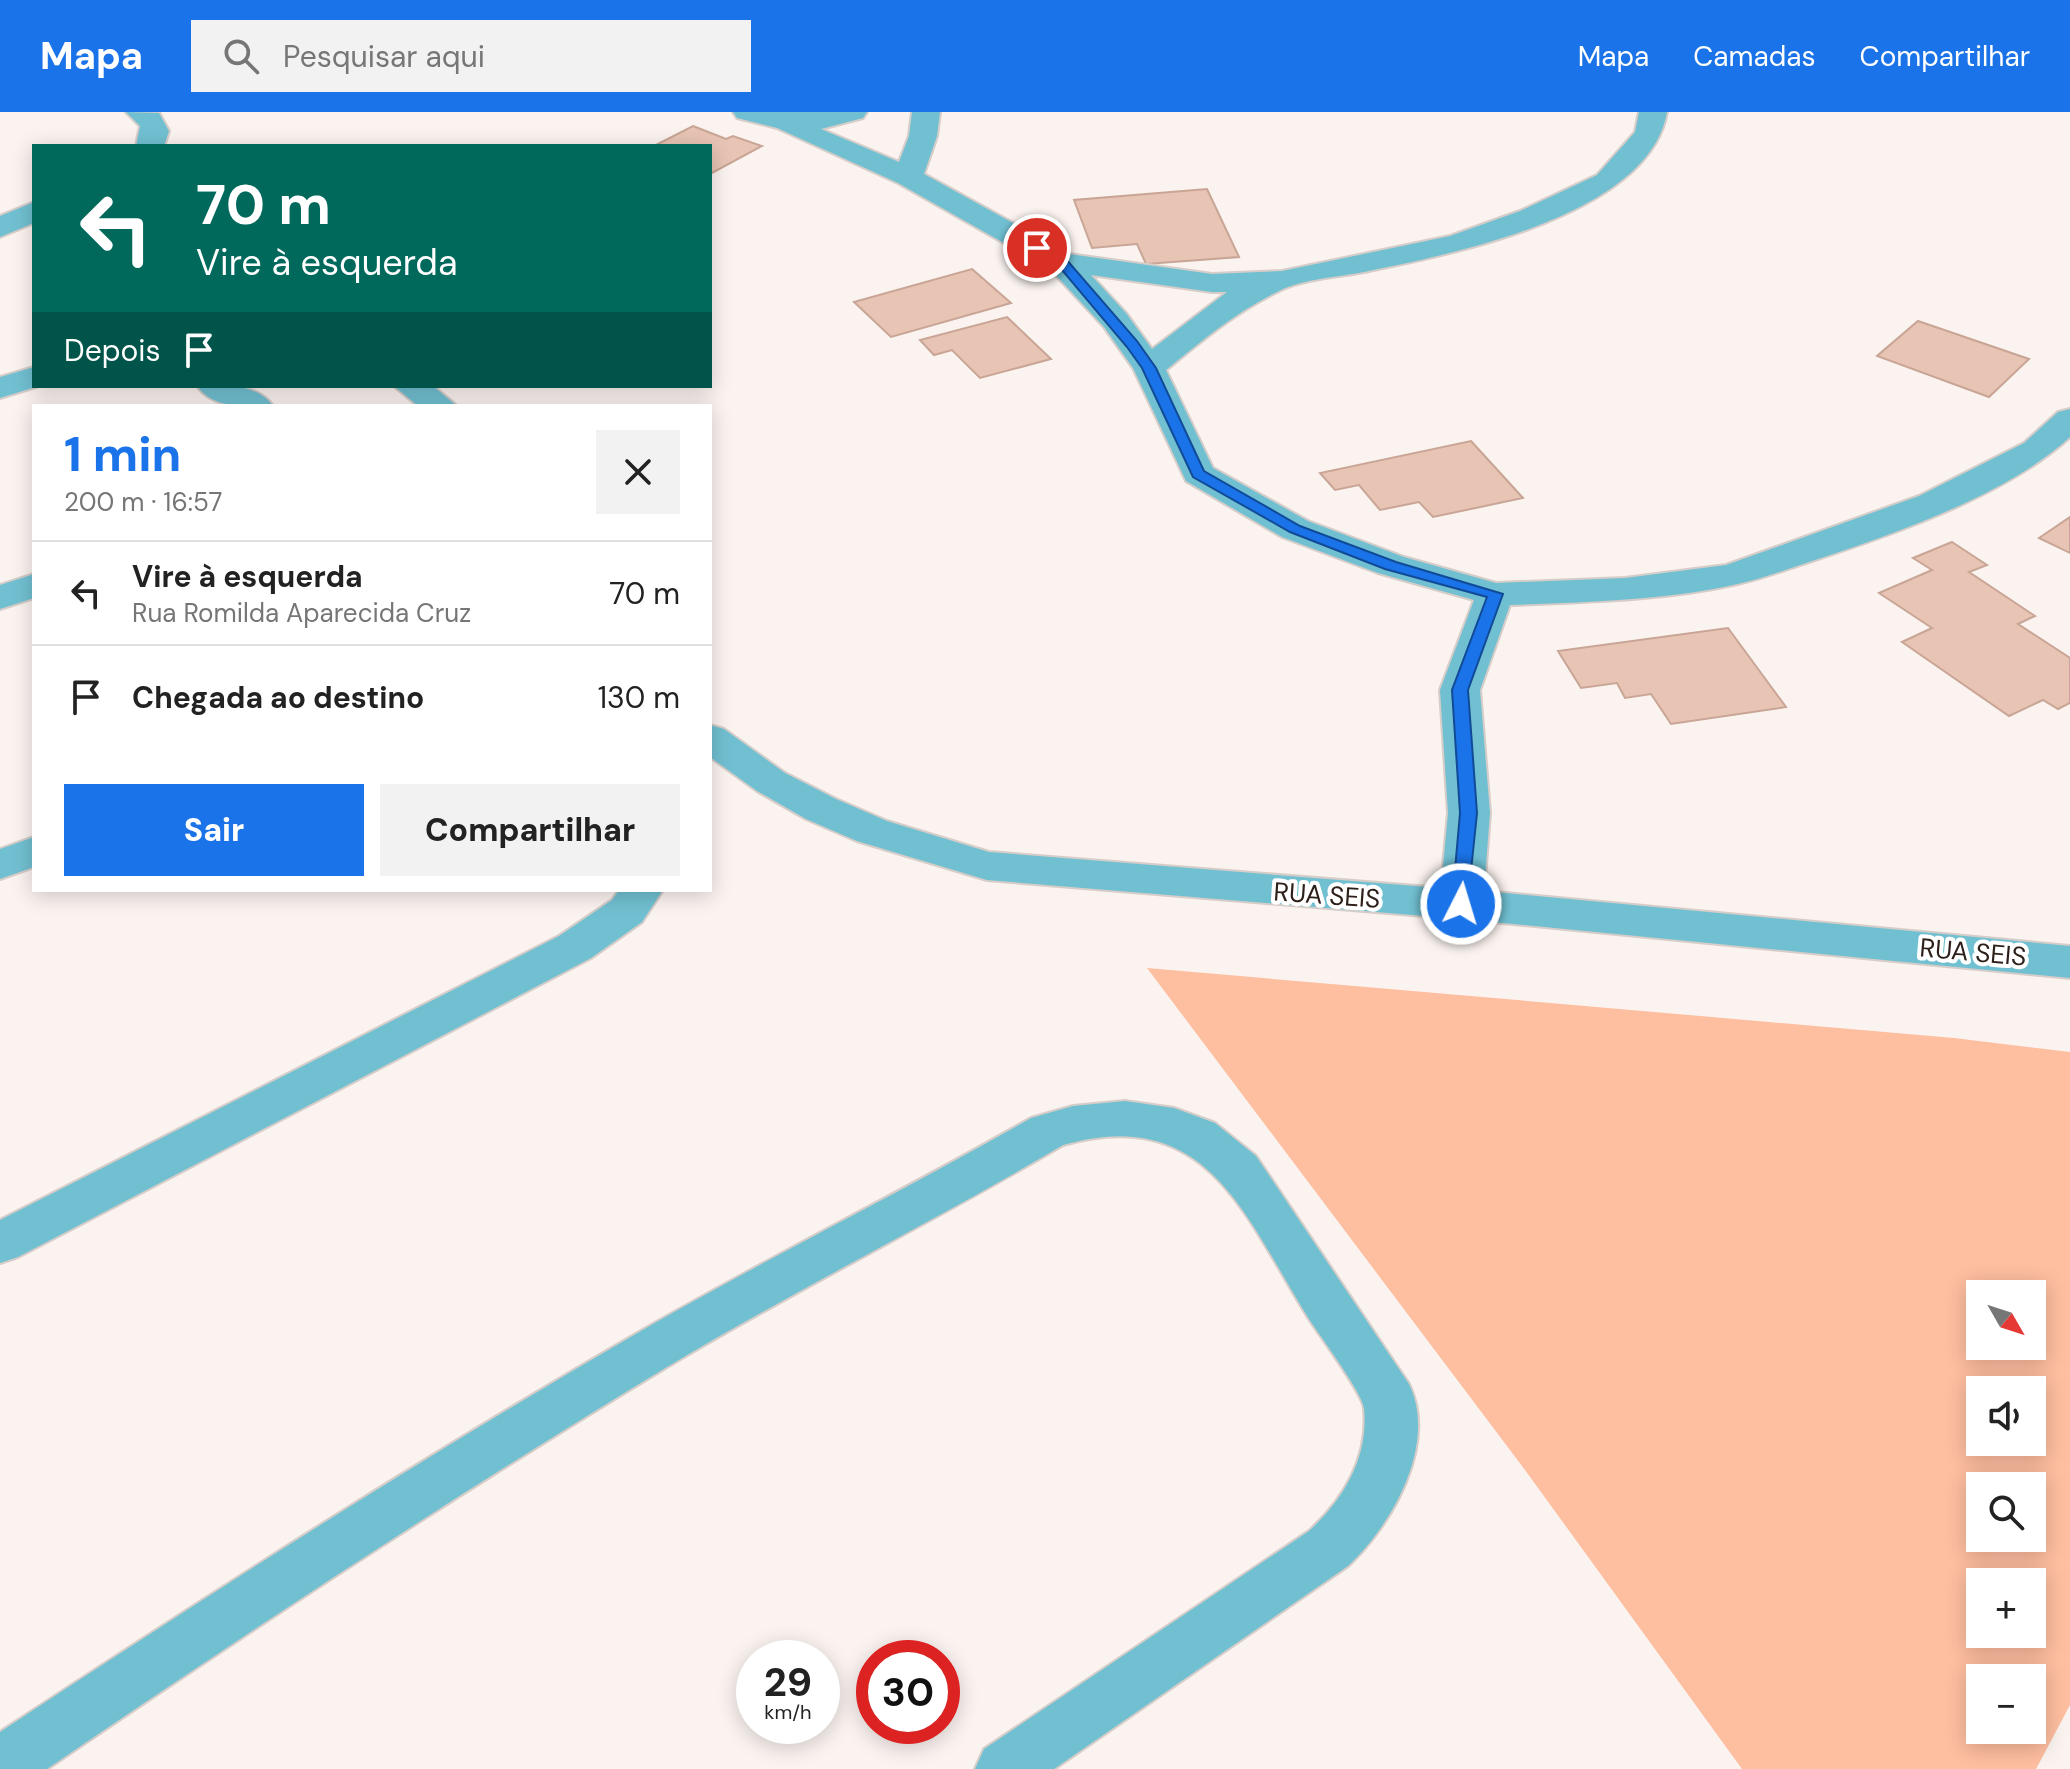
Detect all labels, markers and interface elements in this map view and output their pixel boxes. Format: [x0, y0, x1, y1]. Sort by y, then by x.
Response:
search box [191, 20, 751, 92]
text: Mapa [40, 31, 143, 81]
icon: search [219, 34, 263, 78]
text: Pesquisar aqui [283, 37, 485, 76]
text: Mapa [1578, 38, 1649, 75]
text: Camadas [1693, 38, 1816, 75]
text: Compartilhar [1860, 38, 2030, 75]
text: 70 m [196, 168, 331, 241]
icon: left [64, 176, 168, 280]
pin [1003, 214, 1071, 282]
icon: arrive [1015, 226, 1059, 270]
text: Vire à esquerda [196, 239, 458, 286]
icon: arrive [177, 328, 221, 372]
text: Depois [64, 331, 161, 370]
text: 1 min [64, 423, 181, 486]
button: close [596, 430, 680, 514]
text: 200 m · 16:57 [64, 485, 222, 519]
text: Vire à esquerda [132, 557, 363, 596]
icon: left [64, 571, 108, 615]
text: 70 m [609, 574, 680, 613]
text: Rua Romilda Aparecida Cruz [132, 596, 471, 630]
icon: arrive [64, 675, 108, 719]
text: Chegada ao destino [132, 678, 424, 717]
text: 130 m [598, 678, 680, 717]
button: Sair [64, 784, 364, 876]
button: Compartilhar [380, 784, 680, 876]
position arrow [1419, 862, 1503, 946]
street label: RUA SEIS [1273, 874, 1381, 916]
street label: RUA SEIS [1918, 930, 2028, 974]
north arrow [1966, 1280, 2046, 1360]
map controls [1966, 1280, 2046, 1744]
button: sound [1966, 1376, 2046, 1456]
button: search [1966, 1472, 2046, 1552]
button: + [1966, 1568, 2046, 1648]
speed limit sign: 30 [856, 1640, 960, 1744]
text: 29 [764, 1656, 812, 1708]
button: − [1966, 1664, 2046, 1744]
text: km/h [764, 1699, 812, 1725]

